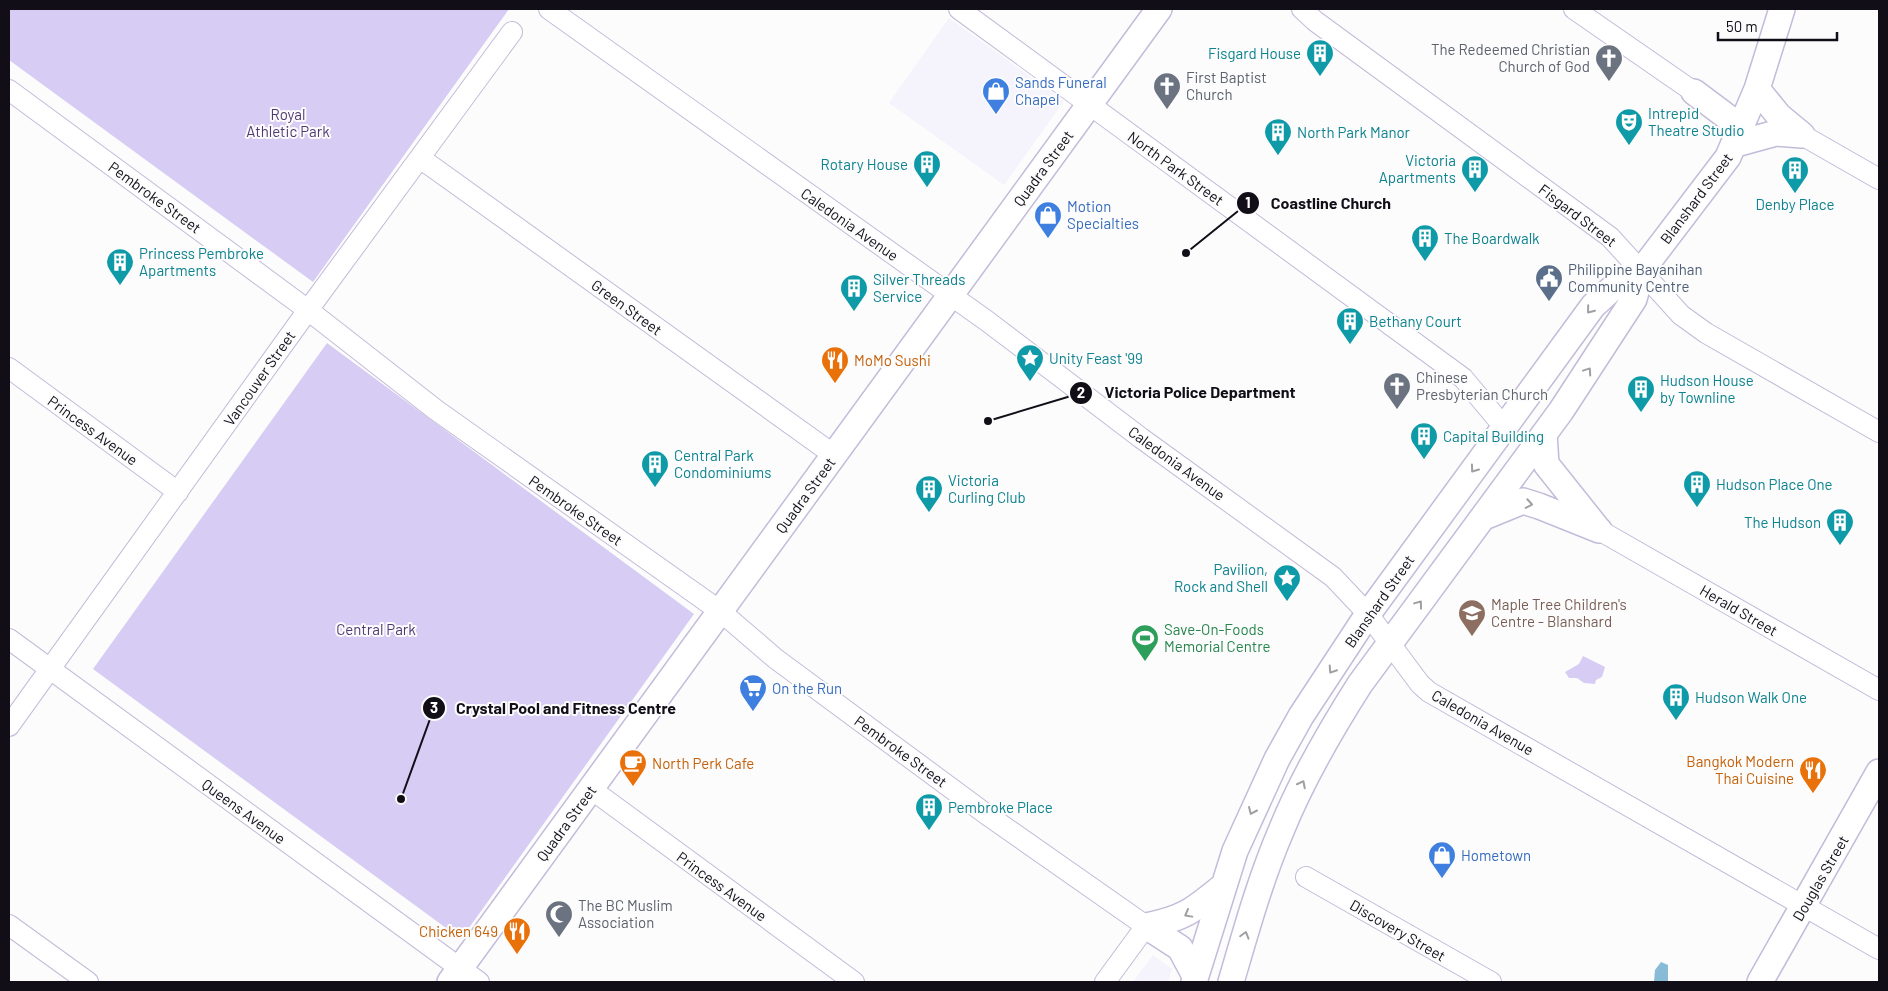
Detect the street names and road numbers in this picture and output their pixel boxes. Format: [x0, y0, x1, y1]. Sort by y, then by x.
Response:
street label: Quadra Street [1009, 126, 1077, 210]
street label: North Park Street [1125, 127, 1227, 209]
street label: Blanshard Street [1656, 149, 1736, 247]
street label: Pembroke Street [105, 157, 205, 237]
street label: Fisgard Street [1536, 180, 1620, 250]
street label: Caledonia Avenue [798, 184, 902, 264]
street label: Green Street [588, 275, 666, 339]
street label: Vancouver Street [220, 327, 298, 429]
street label: Princess Avenue [45, 391, 141, 469]
street label: Caledonia Avenue [1125, 422, 1229, 504]
street label: Quadra Street [771, 453, 839, 537]
street label: Pembroke Street [526, 471, 626, 549]
street label: Blanshard Street [1340, 551, 1418, 651]
street label: Herald Street [1697, 581, 1781, 639]
street label: Caledonia Avenue [1429, 686, 1537, 758]
street label: Pembroke Street [851, 711, 951, 791]
street label: Queens Avenue [199, 775, 289, 847]
street label: Quadra Street [532, 781, 600, 865]
street label: Douglas Street [1788, 832, 1852, 924]
street label: Princess Avenue [674, 847, 770, 925]
street label: Discovery Street [1347, 895, 1449, 965]

